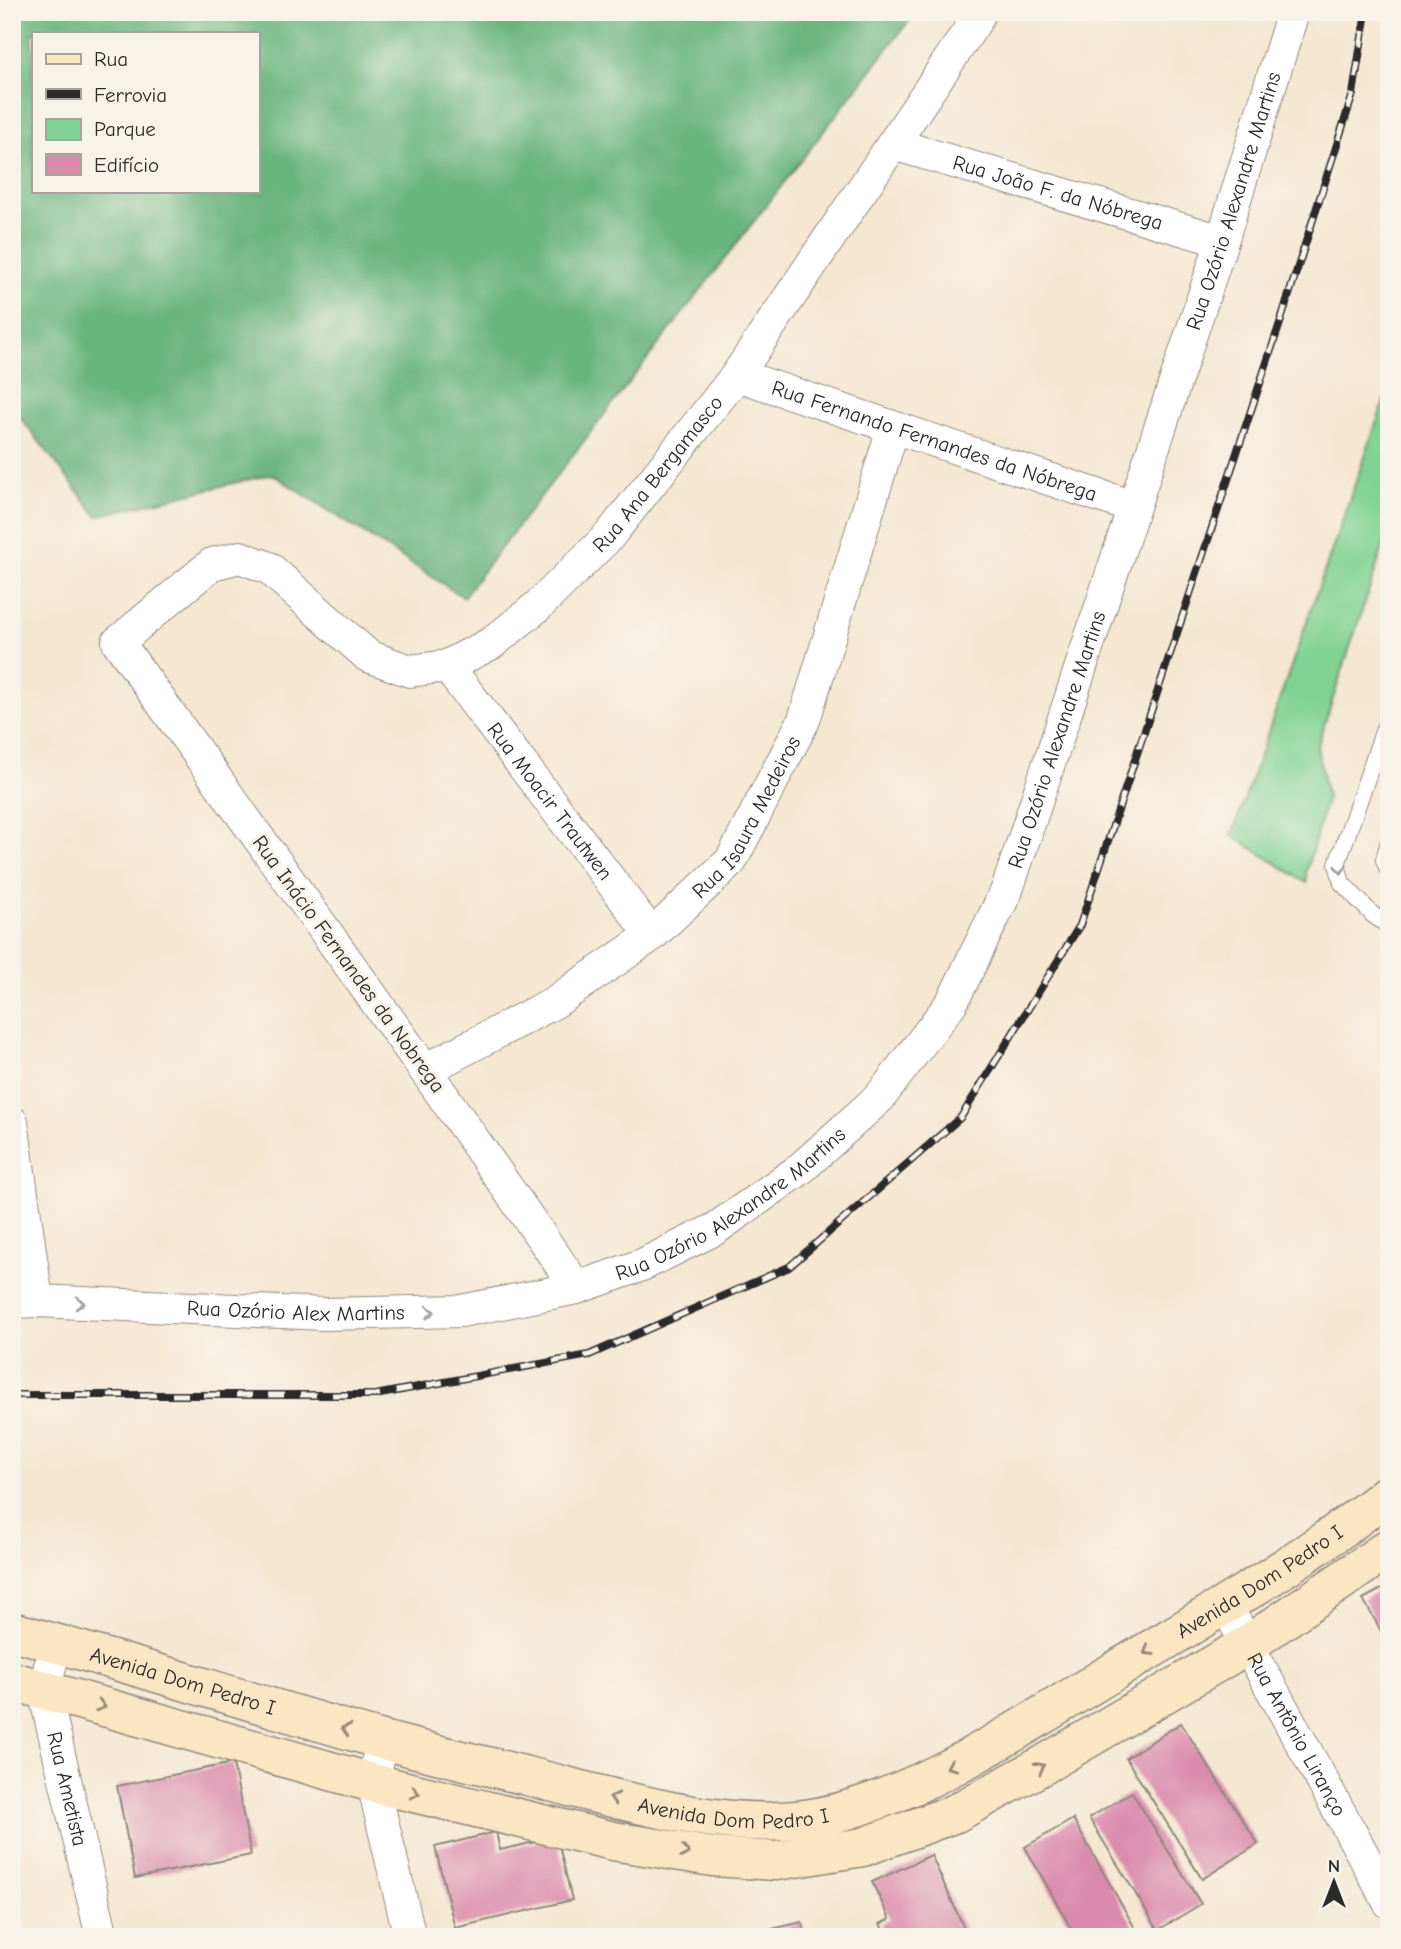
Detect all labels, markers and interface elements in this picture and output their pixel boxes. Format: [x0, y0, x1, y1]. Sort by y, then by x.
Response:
legend [32, 32, 259, 192]
text: Rua [94, 47, 128, 71]
street label: Rua Ozório Alexandre Martins [1181, 69, 1286, 333]
text: Ferrovia [94, 83, 167, 107]
text: Parque [94, 117, 156, 141]
street label: Rua João F. da Nóbrega [950, 150, 1166, 235]
text: Edifício [94, 153, 159, 177]
street label: Rua Fernando Fernandes da Nóbrega [769, 375, 1100, 506]
street label: Rua Ana Bergamasco [588, 391, 728, 557]
street label: Rua Ozório Alexandre Martins [1003, 608, 1111, 871]
street label: Rua Moacir Trautwen [482, 718, 618, 885]
street label: Rua Isaura Medeiros [687, 732, 806, 903]
street label: Rua Inácio Fernandes da Nobrega [248, 831, 450, 1097]
one-way arrow [1333, 863, 1348, 875]
street label: Rua Ozório Alexandre Martins [612, 1122, 850, 1285]
one-way arrow [75, 1295, 86, 1310]
street label: Rua Ozório Alex Martins [186, 1296, 405, 1326]
one-way arrow [425, 1304, 436, 1320]
street label: Avenida Dom Pedro I [1172, 1520, 1347, 1643]
street label: Avenida Dom Pedro I [87, 1642, 278, 1720]
one-way arrow [1142, 1643, 1155, 1656]
street label: Rua Antônio Liranço [1242, 1649, 1351, 1820]
one-way arrow [95, 1698, 107, 1713]
one-way arrow [340, 1723, 352, 1737]
street label: Rua Ametista [42, 1729, 92, 1849]
one-way arrow [946, 1758, 959, 1772]
one-way arrow [1032, 1762, 1045, 1775]
one-way arrow [409, 1785, 421, 1799]
one-way arrow [608, 1792, 620, 1806]
street label: Avenida Dom Pedro I [636, 1792, 831, 1834]
one-way arrow [679, 1845, 691, 1860]
north arrow [1300, 1848, 1370, 1918]
text: N [1328, 1855, 1340, 1877]

